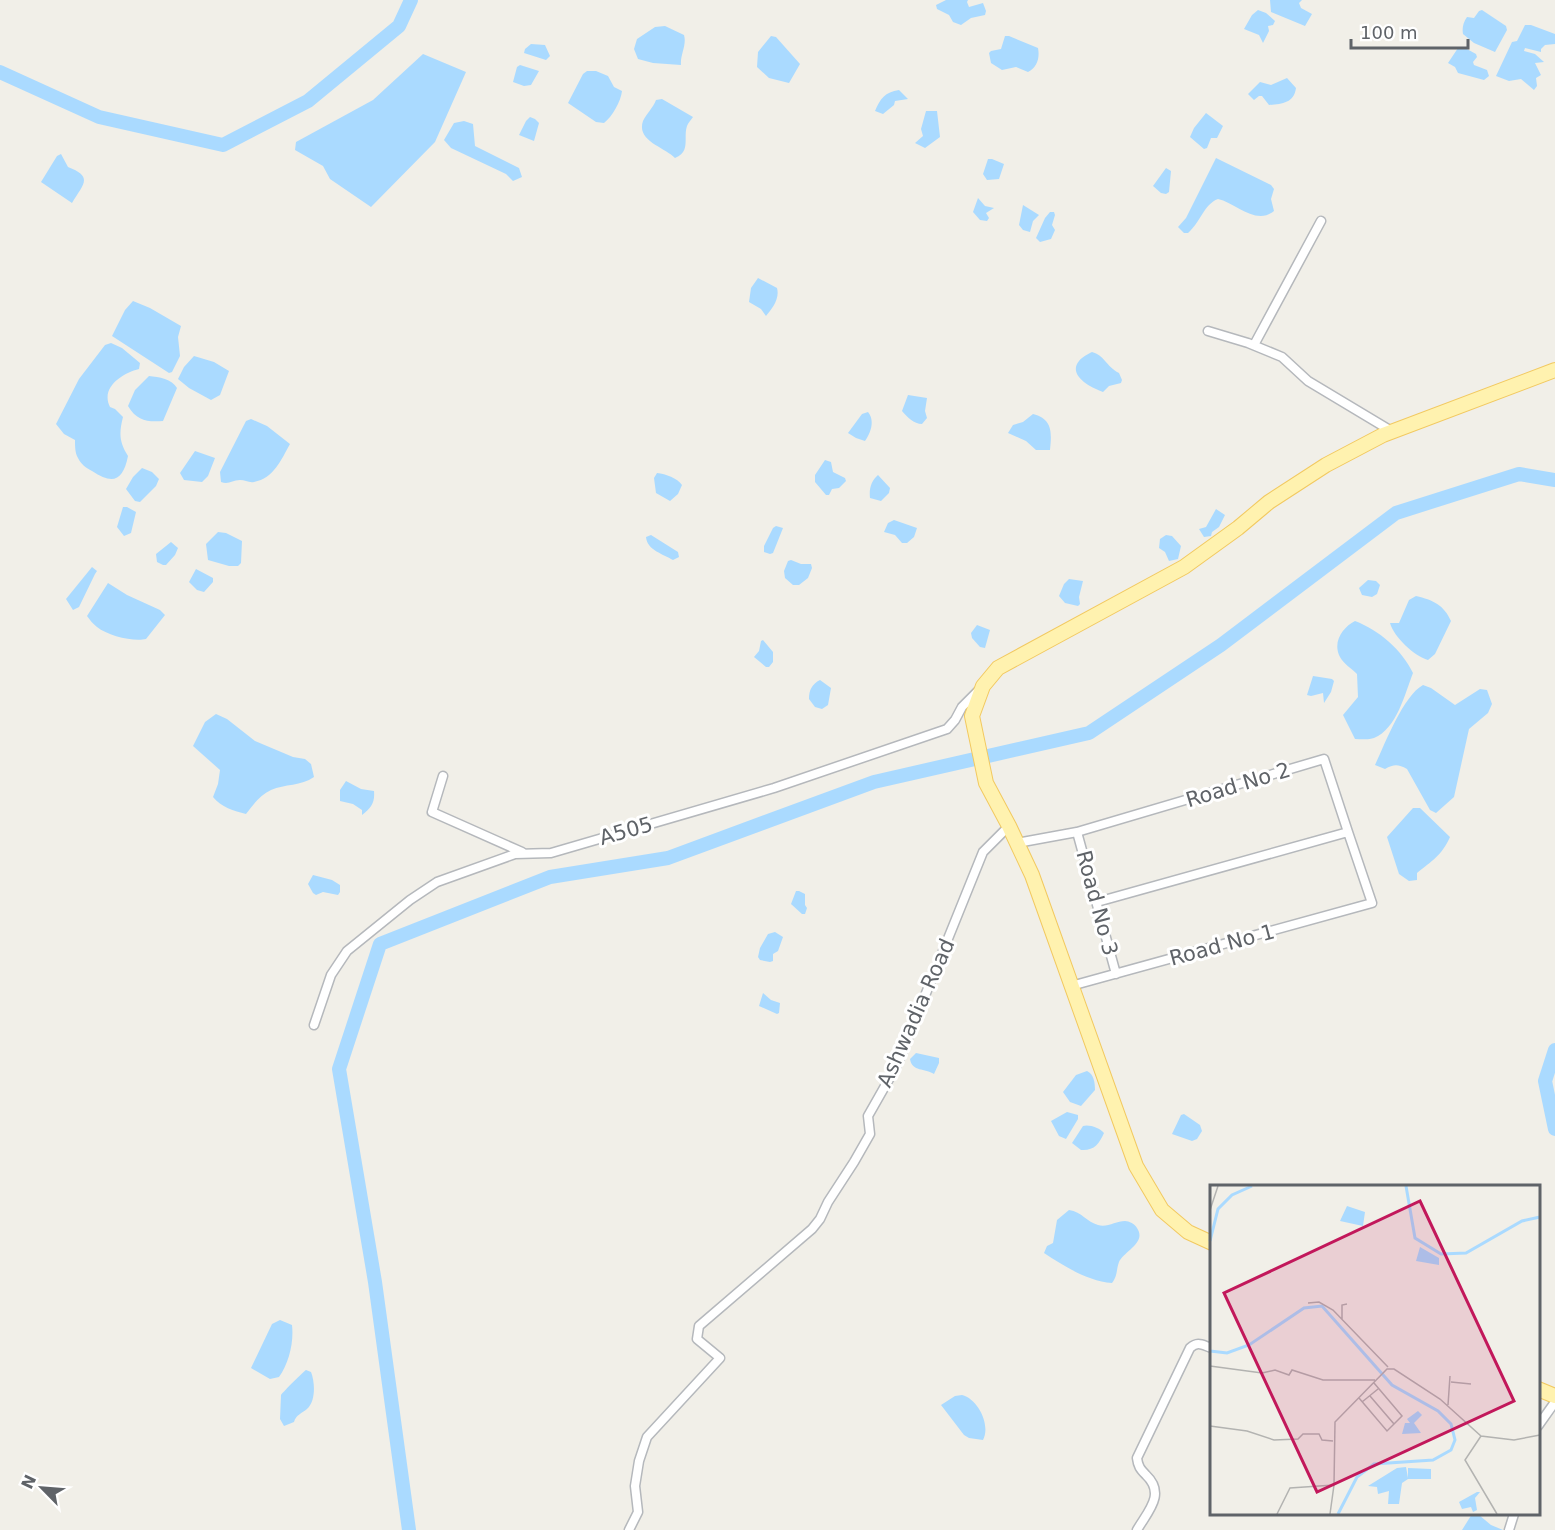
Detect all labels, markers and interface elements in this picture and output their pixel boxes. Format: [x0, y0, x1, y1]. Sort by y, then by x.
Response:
scale bar [1351, 12, 1468, 50]
text: 100 m [1360, 22, 1418, 43]
street label: Road No 2 [1183, 758, 1293, 812]
street label: A505 [597, 812, 655, 850]
street label: Road No 3 [1071, 848, 1123, 958]
street label: Road No 1 [1167, 919, 1277, 971]
street label: Ashwadia Road [872, 935, 960, 1091]
inset map [1210, 1185, 1540, 1515]
north arrow [12, 1458, 72, 1518]
text: N [17, 1472, 40, 1492]

